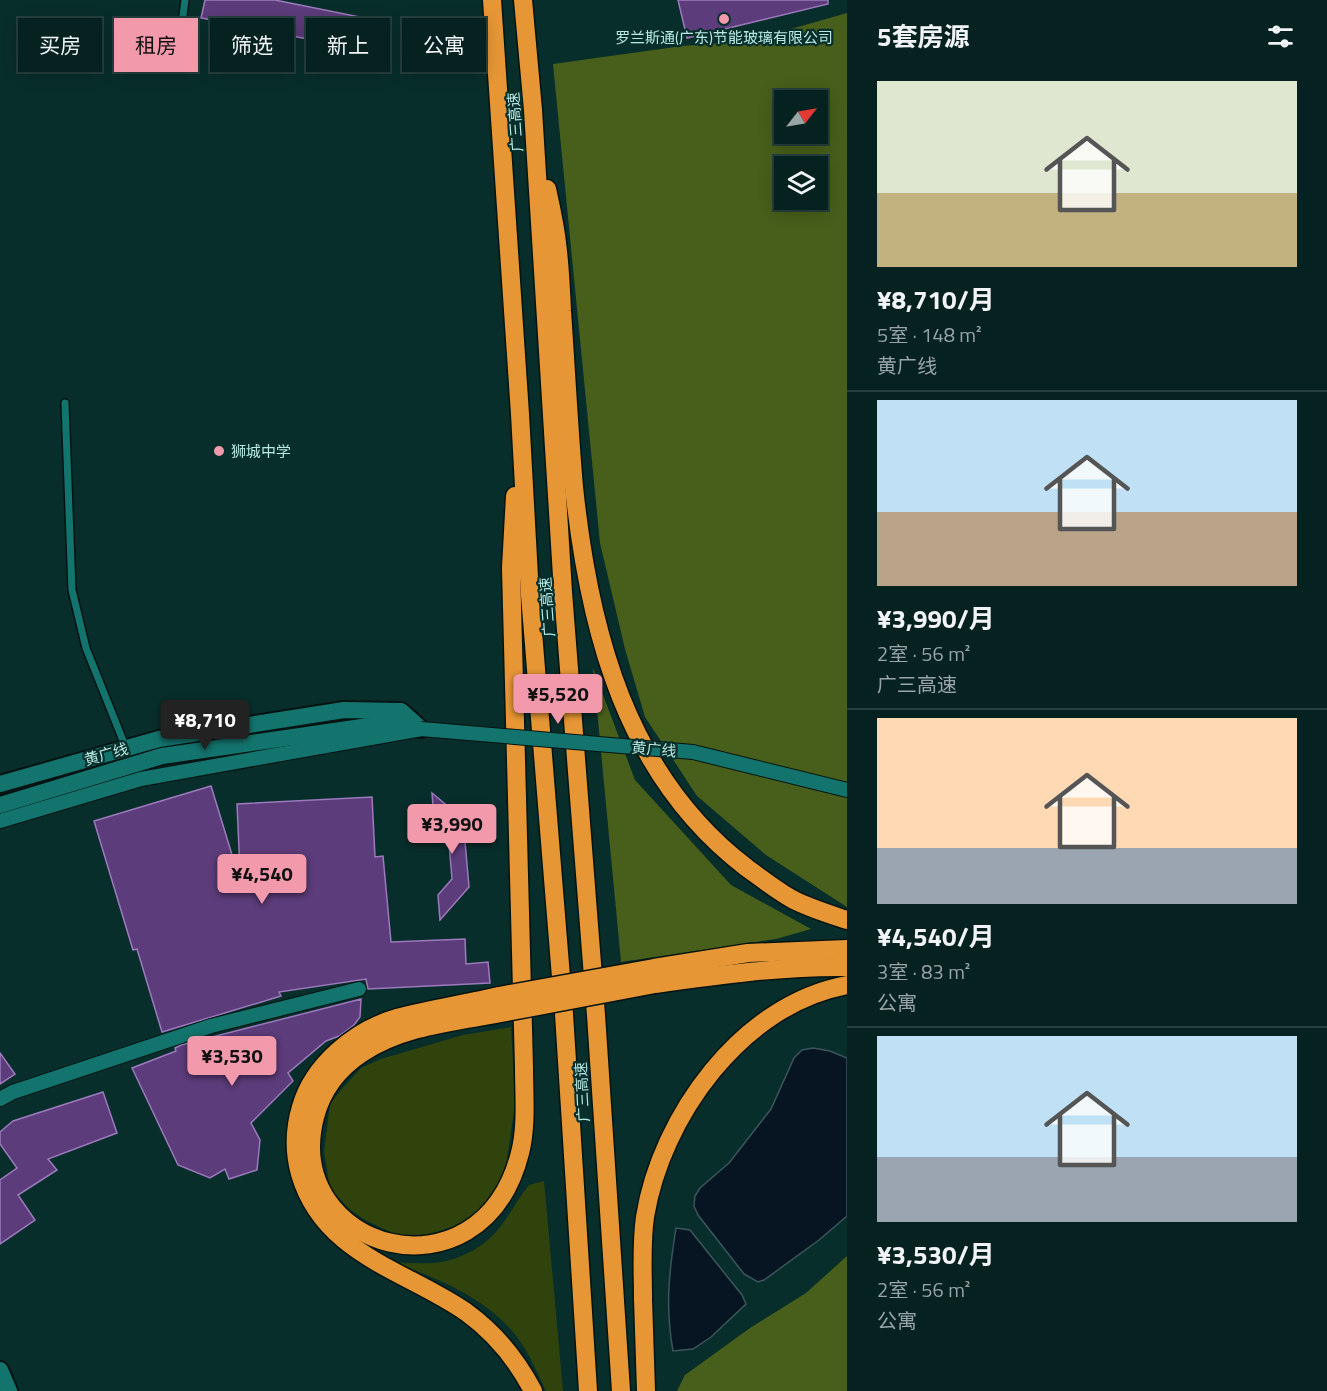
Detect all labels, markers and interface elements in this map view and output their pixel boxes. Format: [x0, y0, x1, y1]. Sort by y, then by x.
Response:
marker: 罗兰斯通(广东)节能玻璃有限公司 [717, 12, 731, 26]
text: 5套房源 [877, 17, 970, 56]
chip: 买房 [18, 18, 102, 72]
chip: 租房 [114, 18, 198, 72]
chip: 筛选 [210, 18, 294, 72]
chip: 新上 [306, 18, 390, 72]
chip: 公寓 [402, 18, 486, 72]
icon: filters [1264, 20, 1297, 53]
place label: 罗兰斯通(广东)节能玻璃有限公司 [615, 26, 833, 49]
north arrow [774, 90, 828, 144]
map controls [774, 90, 828, 210]
street label: 广三高速 [501, 91, 529, 153]
icon: home [1033, 120, 1141, 228]
button: layers [774, 156, 828, 210]
text: ¥8,710/月 [877, 280, 995, 319]
text: 5室 · 148 m² [877, 319, 982, 350]
text: 黄广线 [877, 350, 937, 381]
icon: home [1033, 439, 1141, 547]
place label: 狮城中学 [231, 440, 291, 463]
marker: 狮城中学 [212, 444, 226, 458]
street label: 广三高速 [533, 576, 561, 638]
text: ¥3,990/月 [877, 599, 995, 638]
text: 2室 · 56 m² [877, 638, 970, 669]
text: 广三高速 [877, 669, 957, 700]
pin: ¥5,520 [509, 674, 607, 725]
text: ¥5,520 [527, 678, 589, 709]
pin: ¥8,710 [156, 700, 254, 751]
text: ¥8,710 [174, 704, 236, 735]
street label: 黄广线 [631, 736, 677, 762]
street label: 黄广线 [81, 737, 131, 771]
icon: home [1033, 757, 1141, 865]
pin: ¥3,990 [403, 804, 501, 855]
text: ¥3,990 [421, 808, 483, 839]
pin: ¥4,540 [213, 854, 311, 905]
text: ¥4,540 [231, 858, 293, 889]
text: ¥4,540/月 [877, 917, 995, 956]
text: 3室 · 83 m² [877, 956, 970, 987]
text: 公寓 [877, 987, 917, 1018]
pin: ¥3,530 [183, 1036, 281, 1087]
text: ¥3,530 [201, 1040, 263, 1071]
street label: 广三高速 [569, 1061, 595, 1123]
icon: home [1033, 1075, 1141, 1183]
text: ¥3,530/月 [877, 1235, 995, 1274]
text: 2室 · 56 m² [877, 1274, 970, 1305]
text: 公寓 [877, 1305, 917, 1336]

